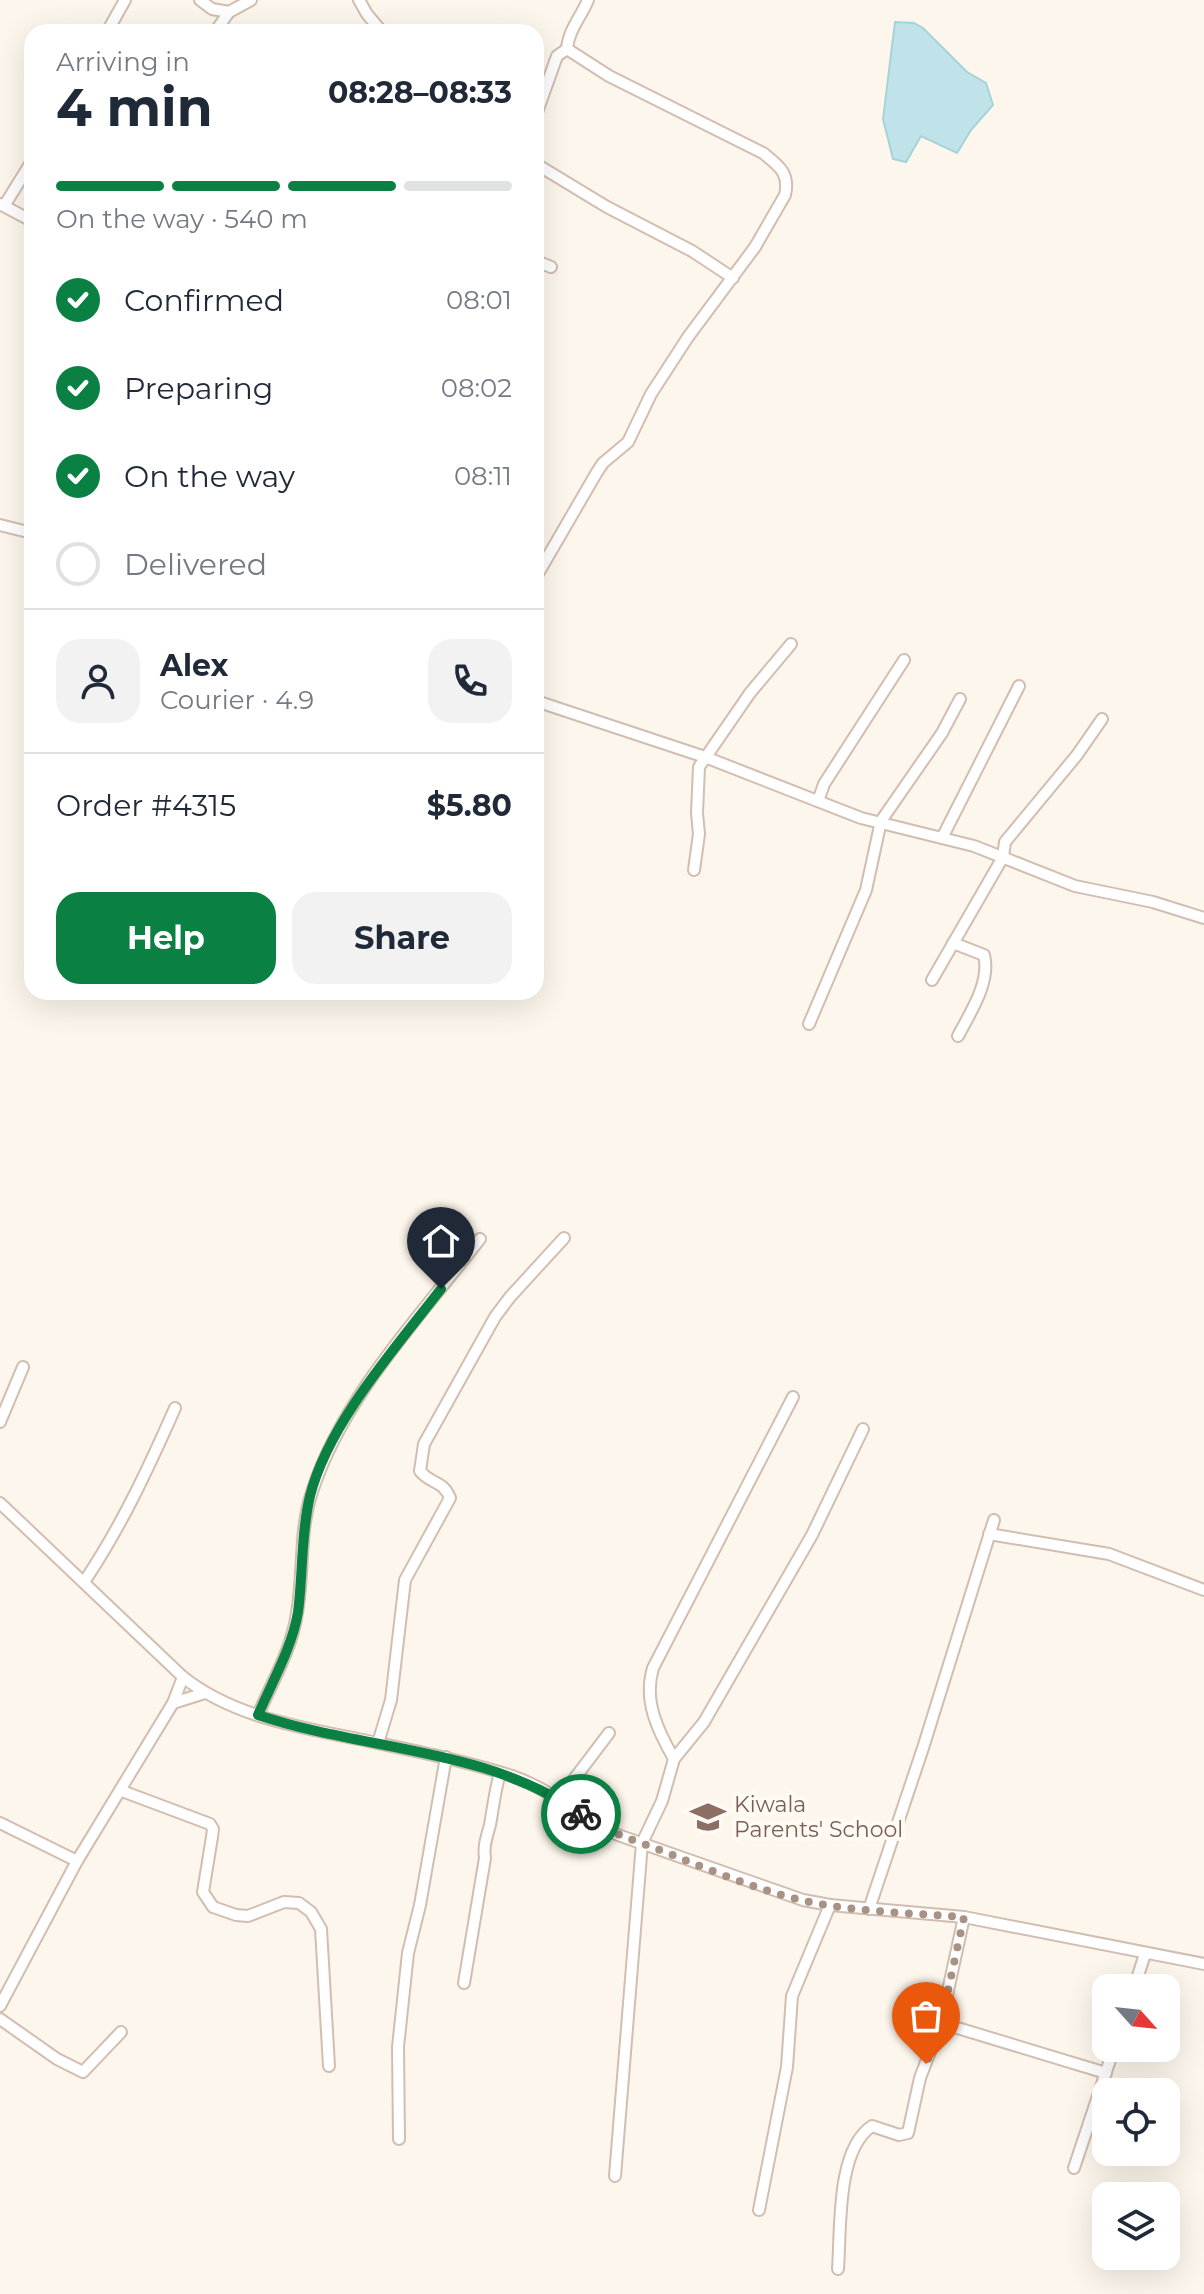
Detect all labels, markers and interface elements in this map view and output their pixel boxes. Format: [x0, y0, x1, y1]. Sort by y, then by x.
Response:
text: Arriving in [56, 46, 190, 78]
text: 08:28–08:33 [328, 74, 512, 111]
text: 4 min [56, 76, 213, 139]
text: On the way · 540 m [56, 203, 308, 235]
icon: check [56, 278, 100, 322]
text: Confirmed [124, 282, 284, 319]
text: 08:01 [446, 284, 512, 316]
icon: check [56, 366, 100, 410]
text: Preparing [124, 370, 273, 407]
text: 08:02 [441, 372, 512, 404]
icon: check [56, 454, 100, 498]
text: On the way [124, 458, 295, 495]
text: 08:11 [454, 460, 512, 492]
text: Delivered [124, 546, 267, 583]
button: person [56, 639, 140, 723]
button: phone [428, 639, 512, 723]
text: Alex [160, 647, 228, 684]
text: Courier · 4.9 [160, 684, 314, 716]
text: Order #4315 [56, 787, 236, 824]
text: $5.80 [427, 787, 512, 824]
button: Help [56, 892, 276, 984]
button: Share [292, 892, 512, 984]
pin [407, 1207, 475, 1289]
icon: home [419, 1219, 463, 1263]
courier [541, 1774, 621, 1854]
place label: Kiwala Parents' School [734, 1791, 903, 1843]
icon: bike [559, 1792, 603, 1836]
school or university icon: Kiwala Parents' School [689, 1798, 727, 1836]
north arrow [1092, 1974, 1180, 2062]
map controls [1092, 1974, 1180, 2270]
pin [892, 1982, 960, 2064]
icon: bag [904, 1994, 948, 2038]
button: locate [1092, 2078, 1180, 2166]
button: layers [1092, 2182, 1180, 2270]

